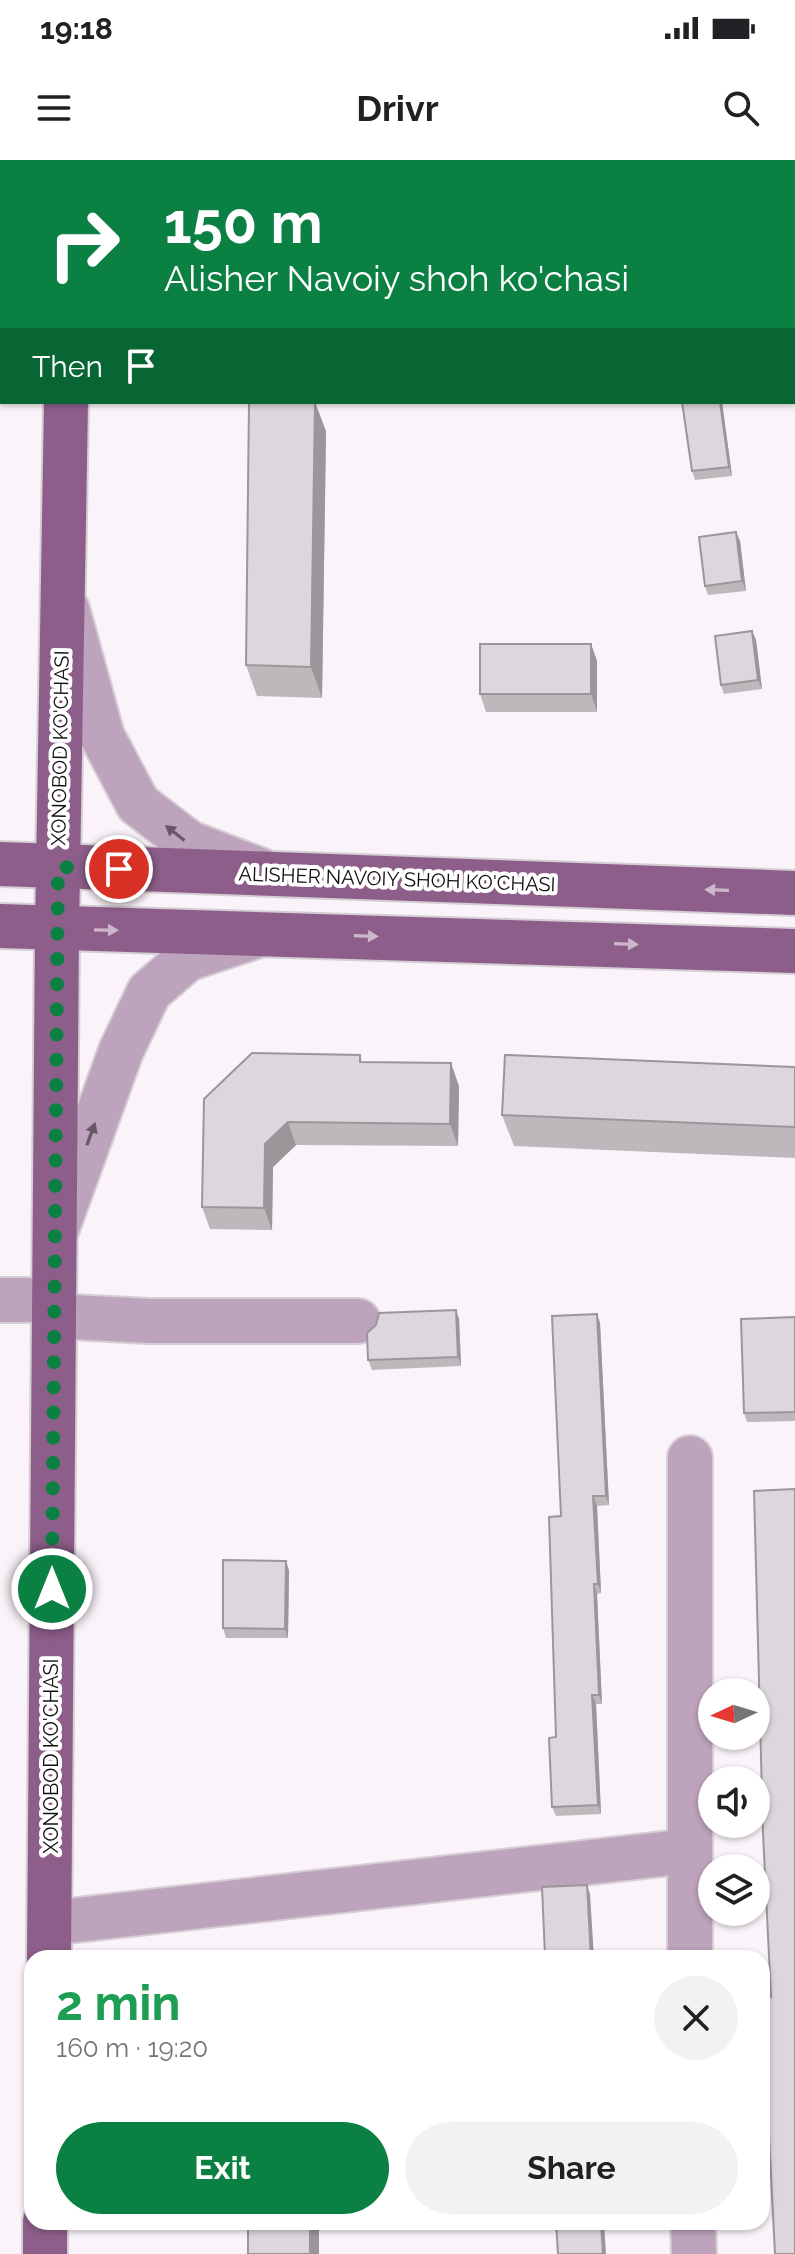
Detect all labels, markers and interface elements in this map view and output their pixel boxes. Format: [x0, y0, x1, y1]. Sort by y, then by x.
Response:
text: 19:18 [40, 11, 113, 46]
icon: menu [32, 86, 76, 130]
icon: search [719, 86, 763, 130]
text: Drivr [356, 87, 439, 129]
text: 150 m [164, 190, 323, 256]
icon: right [32, 192, 136, 296]
text: Alisher Navoiy shoh ko'chasi [164, 257, 629, 299]
icon: arrive [119, 344, 163, 388]
text: Then [32, 349, 103, 384]
street label: XONOBOD KO'CHASI [46, 650, 74, 846]
one-way arrow [165, 825, 185, 841]
pin [85, 835, 153, 903]
icon: arrive [97, 847, 141, 891]
street label: ALISHER NAVOIY SHOH KO'CHASI [238, 861, 556, 897]
one-way arrow [704, 883, 729, 896]
one-way arrow [94, 924, 119, 936]
one-way arrow [354, 929, 379, 942]
one-way arrow [614, 938, 639, 951]
one-way arrow [85, 1122, 98, 1146]
position arrow [10, 1547, 94, 1631]
street label: XONOBOD KO'CHASI [39, 1658, 63, 1854]
north arrow [698, 1678, 770, 1750]
map controls [698, 1678, 770, 1926]
button: sound [698, 1766, 770, 1838]
button: layers [698, 1854, 770, 1926]
text: 2 min [56, 1975, 181, 2031]
button: close [654, 1976, 738, 2060]
text: 160 m · 19:20 [56, 2033, 208, 2063]
button: Exit [56, 2122, 389, 2214]
button: Share [405, 2122, 738, 2214]

